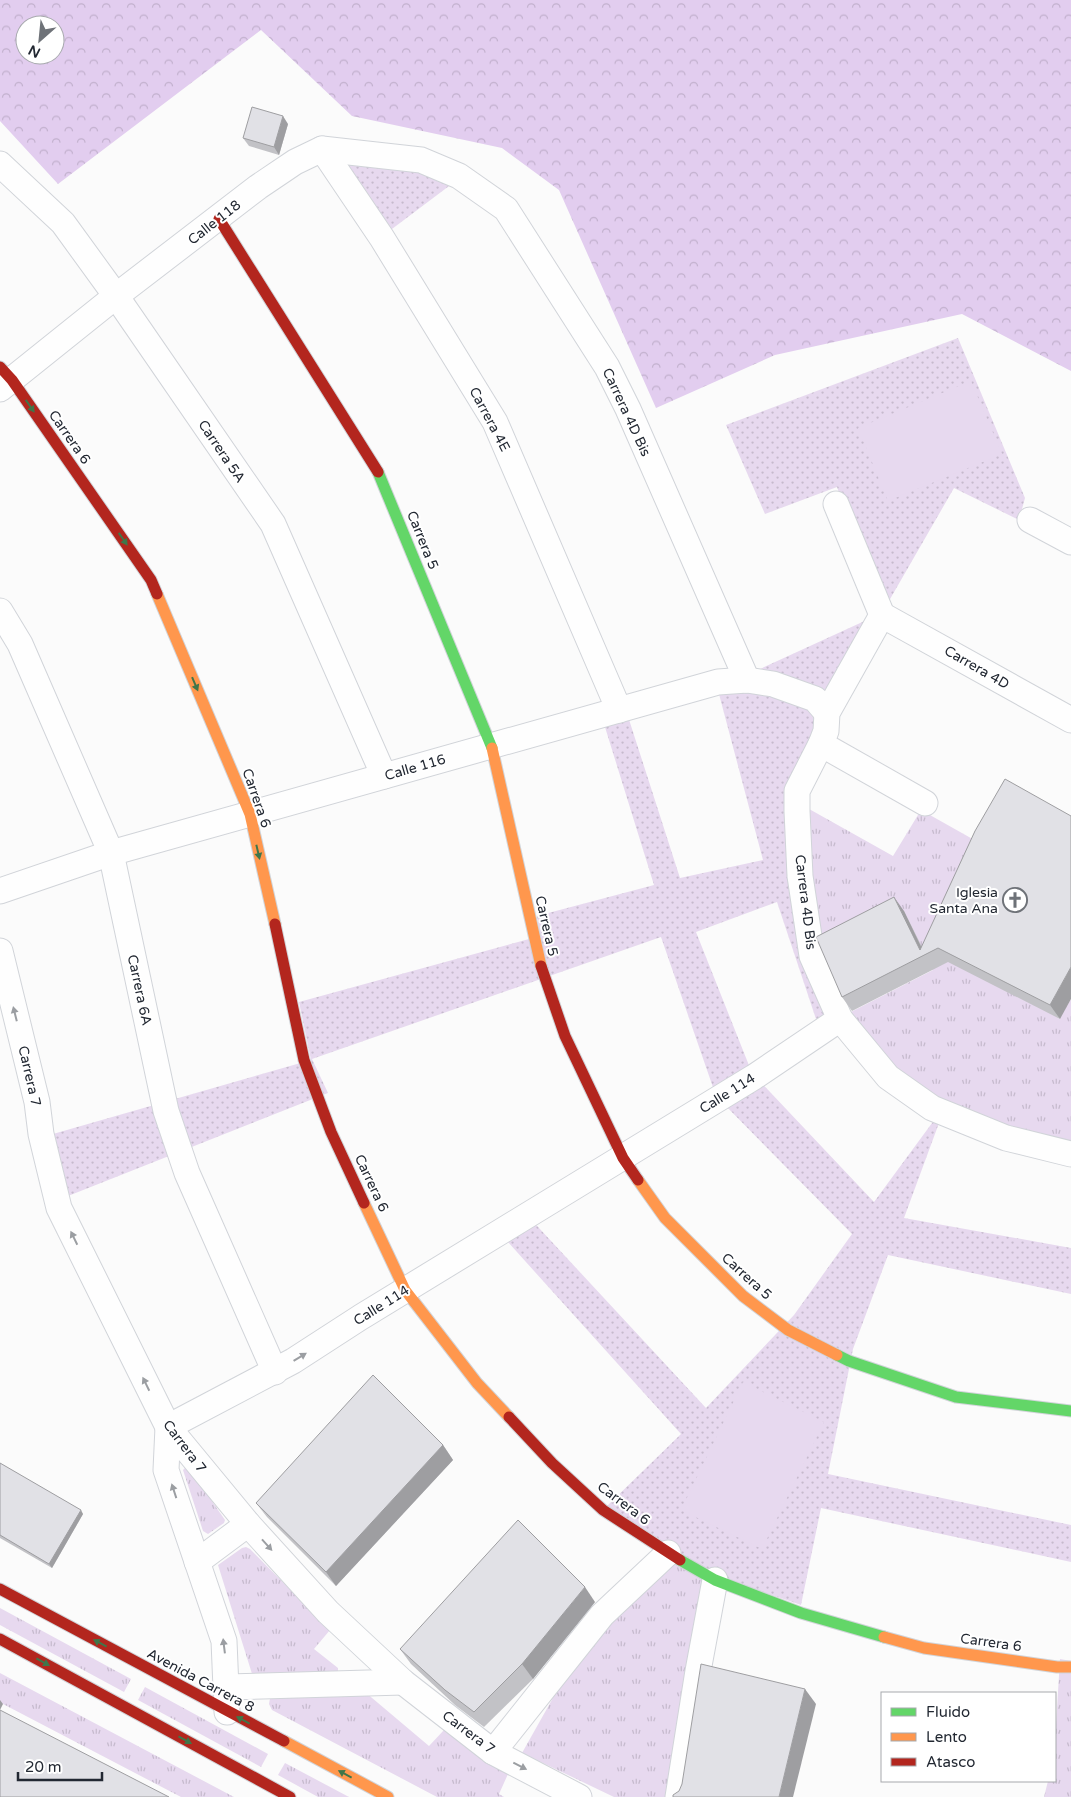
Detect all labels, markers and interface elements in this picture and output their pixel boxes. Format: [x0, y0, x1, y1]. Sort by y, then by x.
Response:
north arrow [15, 15, 65, 65]
text: N [25, 41, 43, 61]
street label: Calle 118 [184, 196, 244, 248]
street label: Carrera 4D Bis [599, 365, 655, 459]
street label: Carrera 4E [465, 384, 514, 454]
one-way arrow [25, 399, 35, 413]
street label: Carrera 6 [45, 407, 94, 468]
street label: Carrera 5A [194, 417, 249, 486]
street label: Carrera 5 [403, 508, 442, 572]
one-way arrow [118, 532, 128, 546]
street label: Carrera 4D [941, 642, 1012, 693]
one-way arrow [191, 677, 199, 692]
street label: Calle 116 [383, 751, 448, 784]
street label: Carrera 6 [238, 766, 275, 830]
one-way arrow [254, 844, 262, 859]
street label: Carrera 4D Bis [791, 854, 820, 951]
place label: Iglesia Santa Ana [930, 884, 998, 917]
church icon: Iglesia Santa Ana [1002, 887, 1028, 913]
street label: Carrera 5 [531, 894, 562, 958]
street label: Carrera 6A [124, 953, 155, 1027]
one-way arrow [11, 1007, 19, 1022]
street label: Carrera 7 [14, 1044, 45, 1108]
street label: Calle 114 [696, 1070, 758, 1117]
street label: Carrera 6 [351, 1152, 392, 1215]
one-way arrow [70, 1231, 78, 1245]
street label: Carrera 5 [718, 1249, 775, 1303]
street label: Calle 114 [350, 1282, 412, 1329]
one-way arrow [293, 1352, 307, 1362]
one-way arrow [142, 1377, 150, 1391]
street label: Carrera 7 [159, 1417, 210, 1476]
street label: Carrera 6 [594, 1478, 654, 1529]
one-way arrow [170, 1484, 177, 1499]
one-way arrow [261, 1539, 273, 1551]
street label: Carrera 6 [959, 1630, 1023, 1655]
one-way arrow [220, 1637, 228, 1653]
one-way arrow [93, 1639, 108, 1647]
street label: Avenida Carrera 8 [144, 1645, 258, 1716]
one-way arrow [36, 1658, 49, 1667]
legend [881, 1692, 1056, 1782]
text: Fluido [926, 1703, 970, 1721]
street label: Carrera 7 [439, 1707, 498, 1758]
one-way arrow [237, 1716, 250, 1725]
text: Lento [926, 1728, 967, 1746]
one-way arrow [179, 1736, 192, 1745]
scale bar [18, 1750, 101, 1782]
text: Atasco [926, 1753, 975, 1771]
text: 20 m [25, 1758, 62, 1776]
one-way arrow [513, 1762, 527, 1770]
one-way arrow [338, 1770, 353, 1778]

